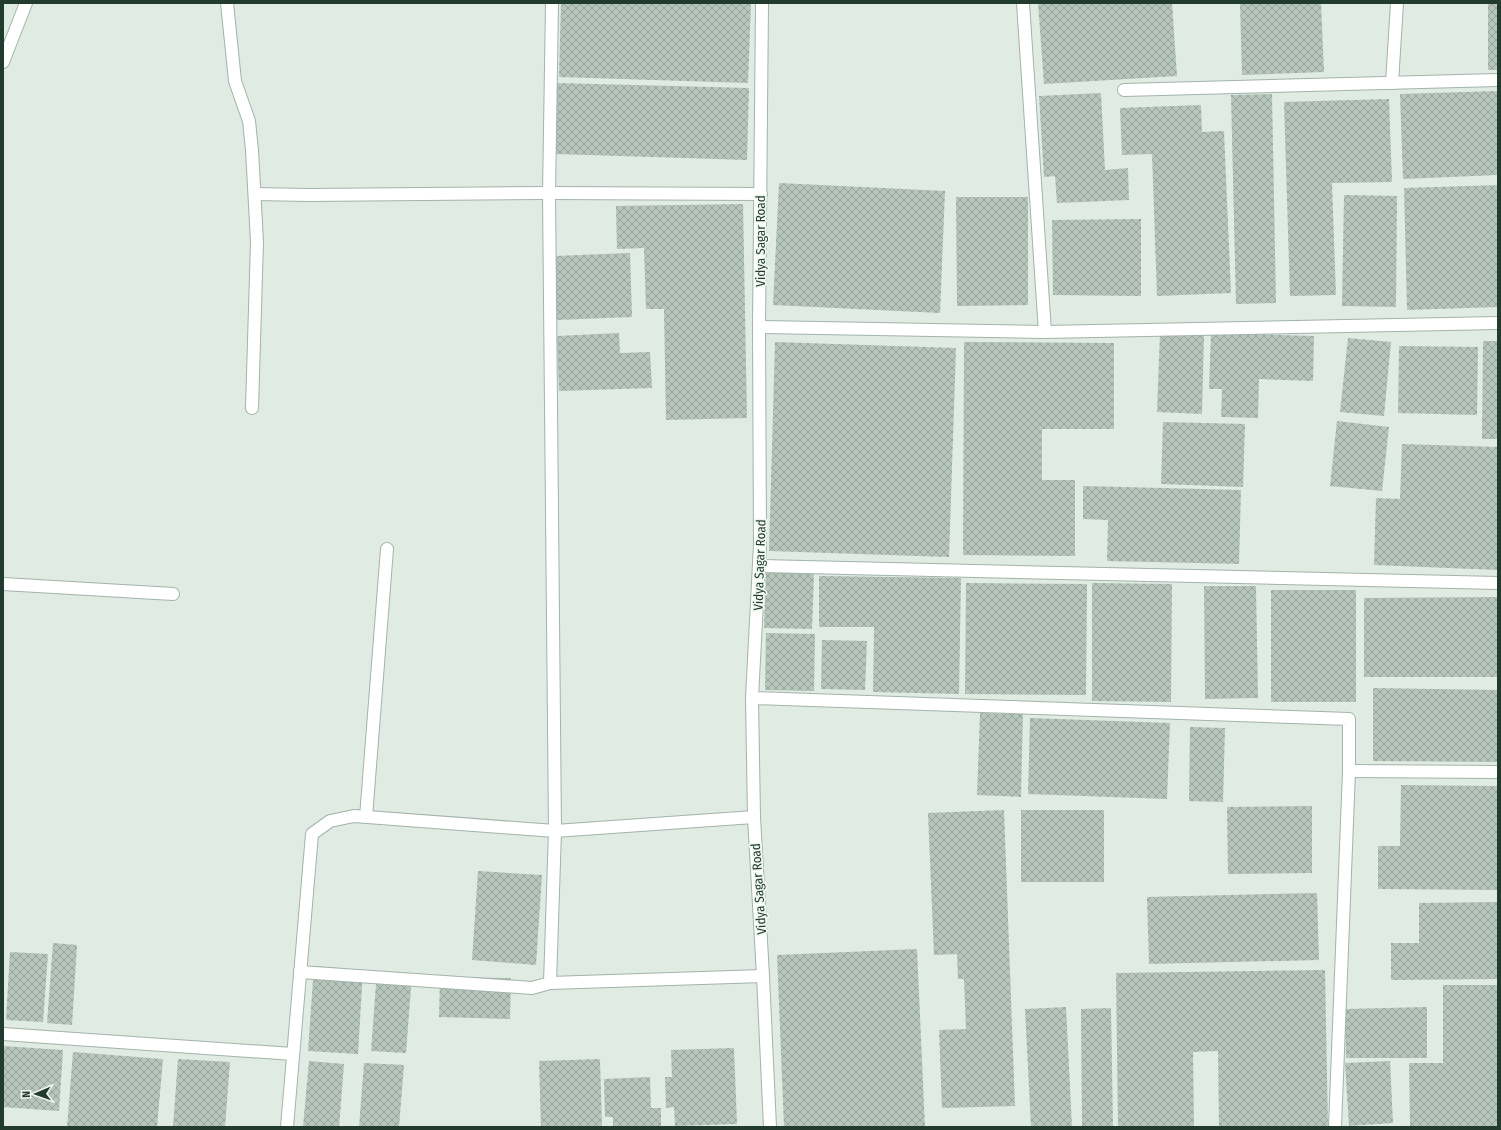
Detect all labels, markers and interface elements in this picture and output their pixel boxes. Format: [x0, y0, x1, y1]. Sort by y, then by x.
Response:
street label: Vidya Sagar Road [753, 195, 768, 287]
street label: Vidya Sagar Road [750, 519, 769, 611]
street label: Vidya Sagar Road [748, 843, 769, 935]
north arrow [16, 1074, 56, 1114]
text: N [20, 1091, 33, 1098]

